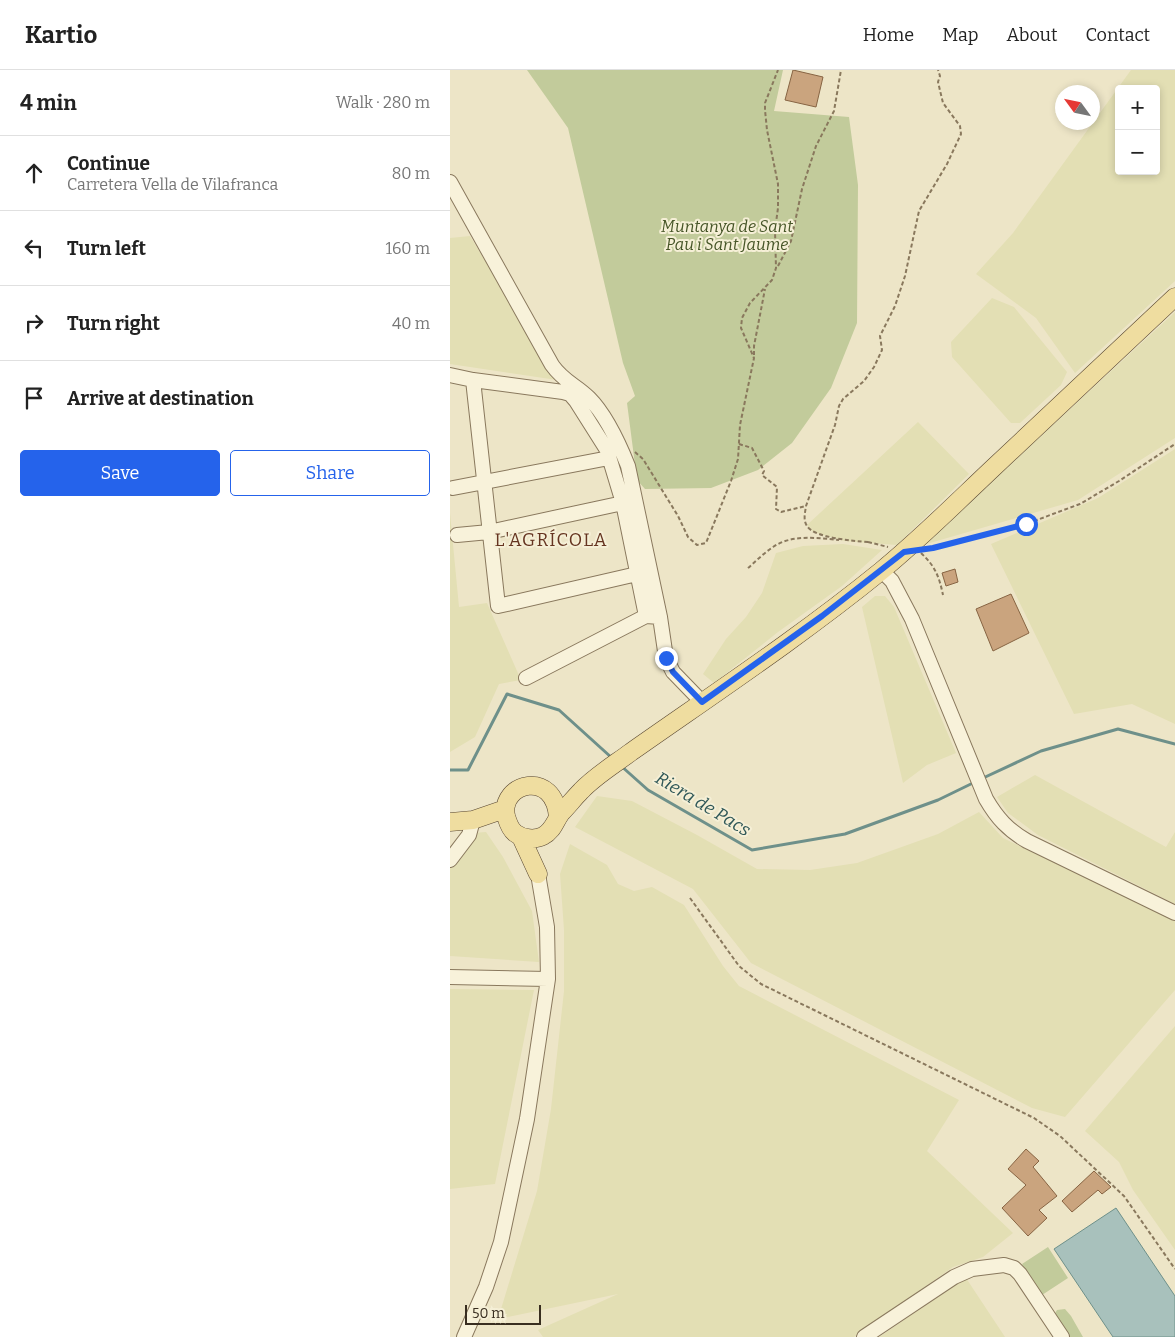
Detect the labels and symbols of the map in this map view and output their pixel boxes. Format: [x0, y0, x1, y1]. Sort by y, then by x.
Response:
north arrow [1055, 85, 1100, 130]
park label: Muntanya de Sant Pau i Sant Jaume [661, 217, 793, 254]
route start [1015, 513, 1038, 536]
district label: L'AGRÍCOLA [494, 528, 608, 551]
route end [655, 647, 678, 670]
water label: Riera de Pacs [651, 767, 755, 841]
scale bar [465, 1302, 541, 1325]

